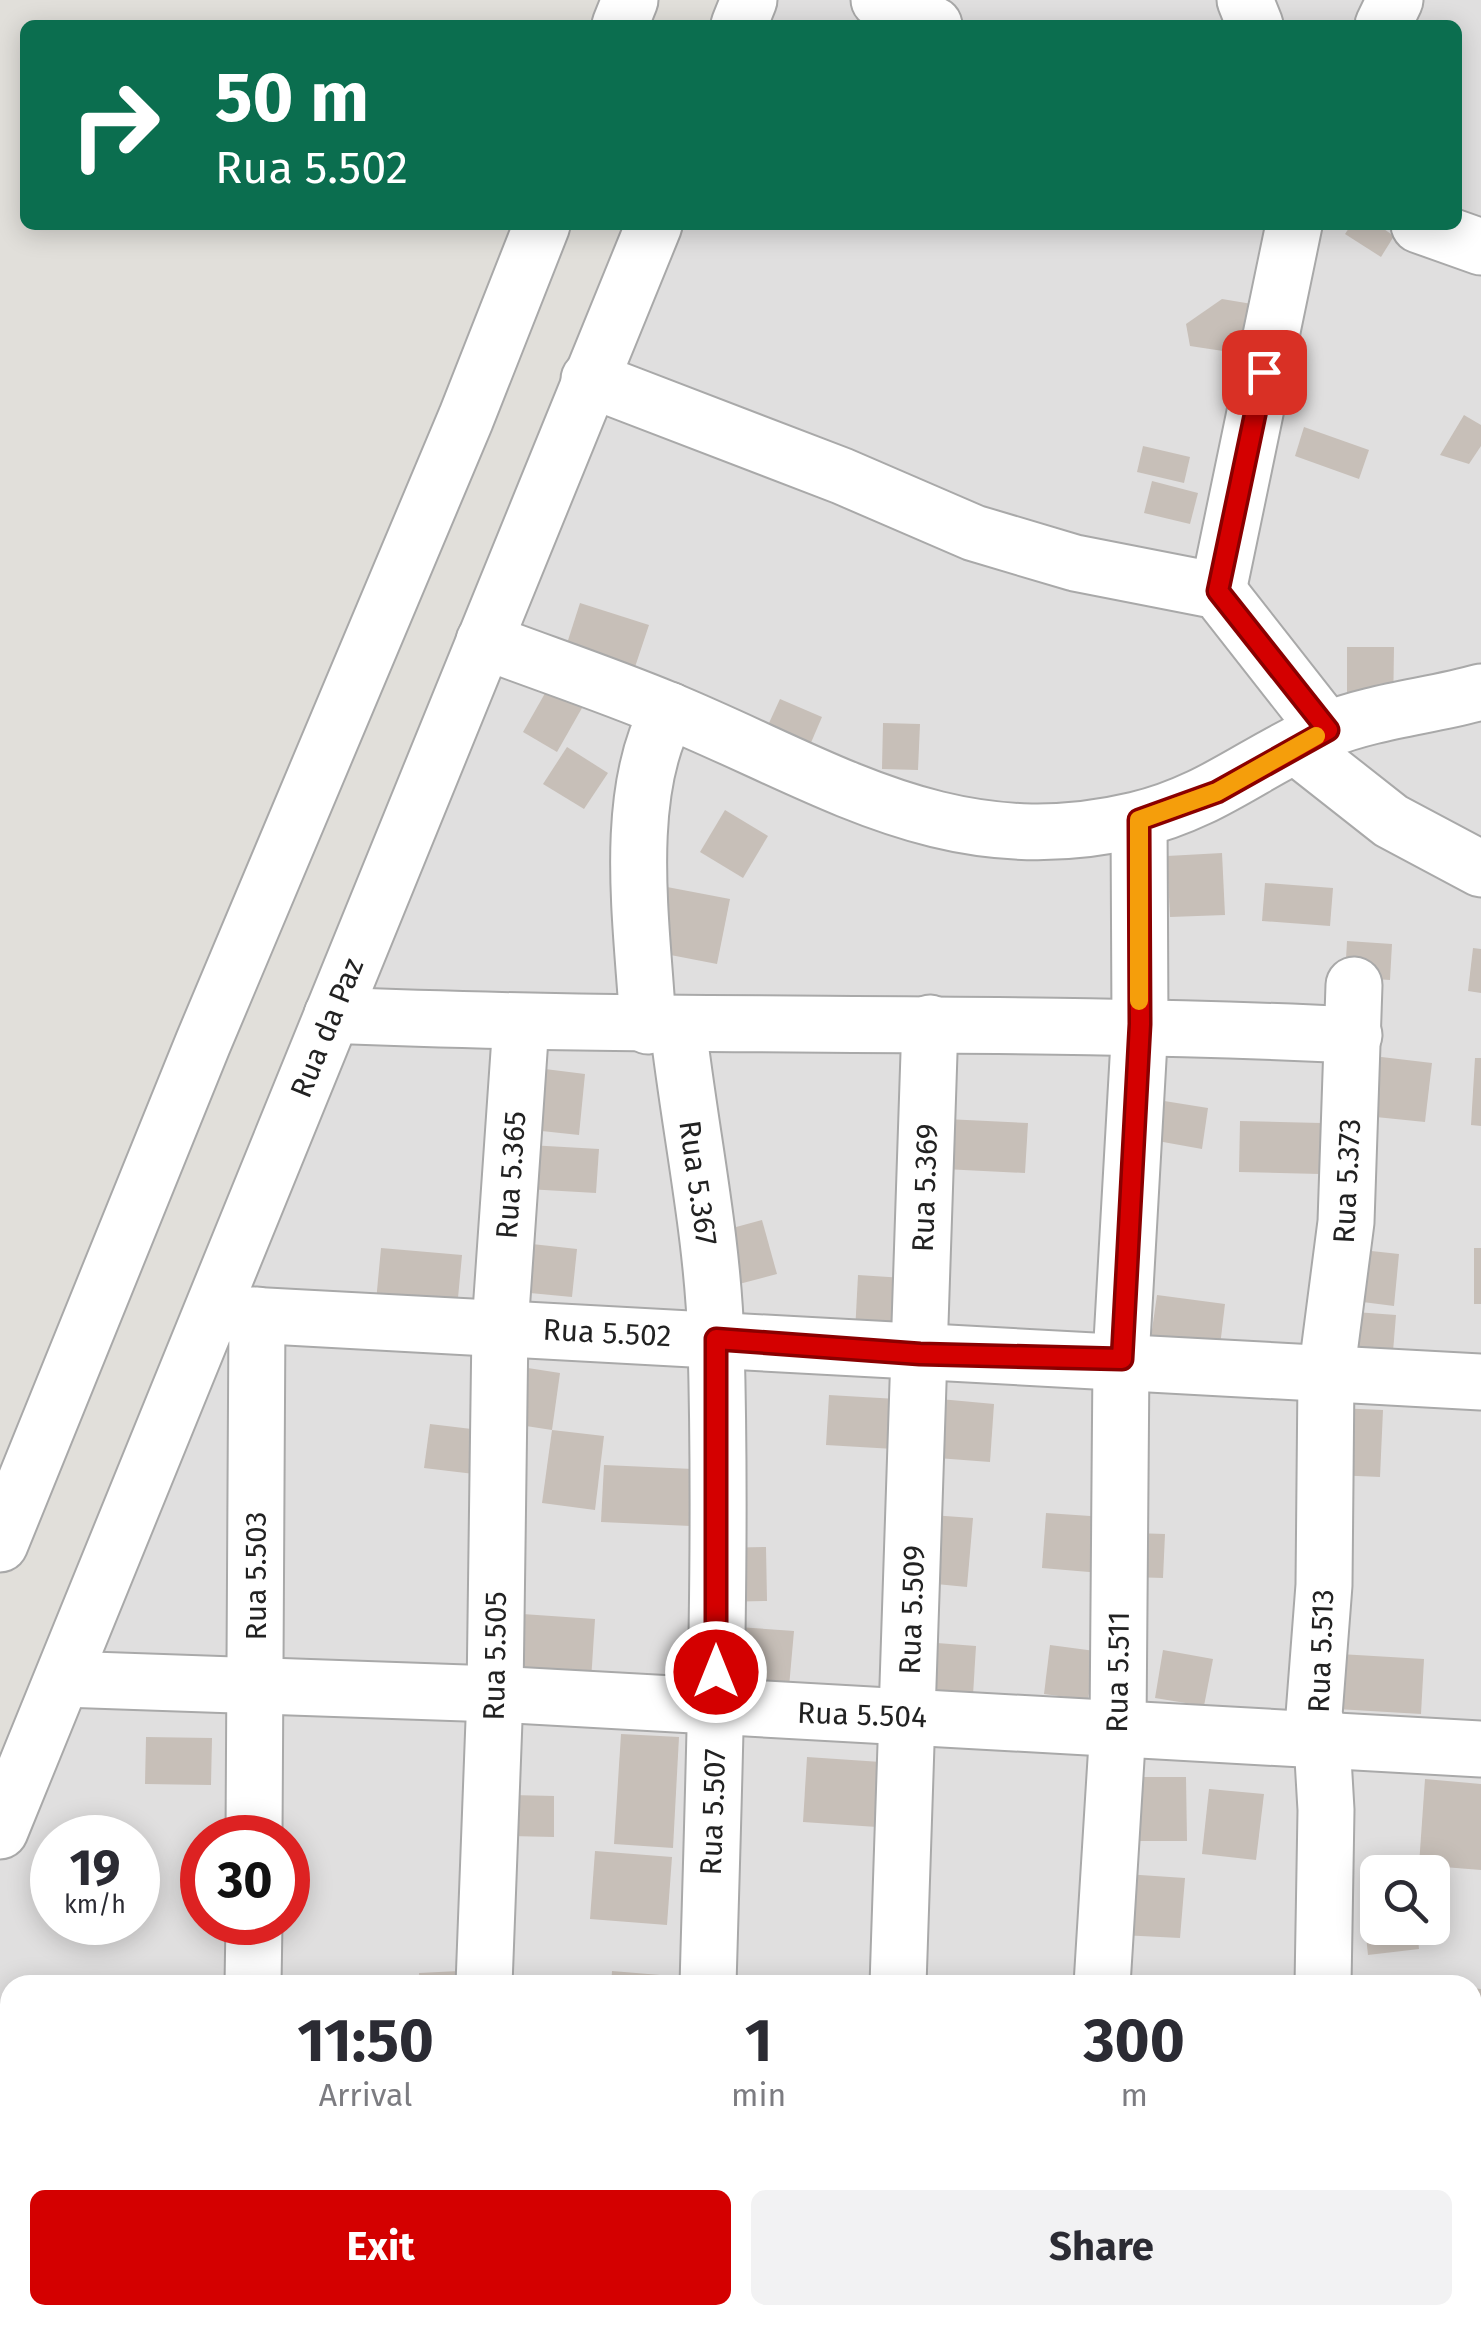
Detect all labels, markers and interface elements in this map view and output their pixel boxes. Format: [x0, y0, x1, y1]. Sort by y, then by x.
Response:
text: 50 m [215, 56, 369, 140]
icon: right [50, 60, 180, 190]
text: Rua 5.502 [215, 141, 408, 195]
pin [1222, 330, 1307, 415]
icon: arrive [1237, 345, 1292, 400]
street label: Rua da Paz [283, 953, 371, 1103]
street label: Rua 5.365 [489, 1110, 533, 1240]
street label: Rua 5.367 [671, 1118, 725, 1248]
street label: Rua 5.373 [1326, 1118, 1368, 1244]
street label: Rua 5.369 [905, 1123, 945, 1253]
street label: Rua 5.502 [542, 1312, 672, 1354]
street label: Rua 5.503 [238, 1512, 274, 1640]
street label: Rua 5.509 [892, 1545, 932, 1675]
street label: Rua 5.513 [1301, 1588, 1341, 1714]
street label: Rua 5.505 [476, 1591, 514, 1721]
street label: Rua 5.511 [1099, 1611, 1137, 1733]
position arrow [664, 1620, 768, 1724]
street label: Rua 5.504 [796, 1695, 928, 1735]
street label: Rua 5.507 [693, 1748, 733, 1876]
speed limit sign: 30 [180, 1815, 310, 1945]
text: 19 [69, 1838, 121, 1898]
map controls [1360, 1855, 1450, 1945]
button: search [1360, 1855, 1450, 1945]
text: km/h [64, 1890, 126, 1920]
text: 11:50 [297, 2005, 434, 2077]
text: 1 [745, 2005, 773, 2077]
text: 300 [1083, 2005, 1185, 2077]
text: Arrival [319, 2076, 412, 2114]
text: min [731, 2076, 786, 2114]
text: m [1120, 2076, 1148, 2114]
button: Exit [30, 2190, 731, 2305]
button: Share [751, 2190, 1452, 2305]

